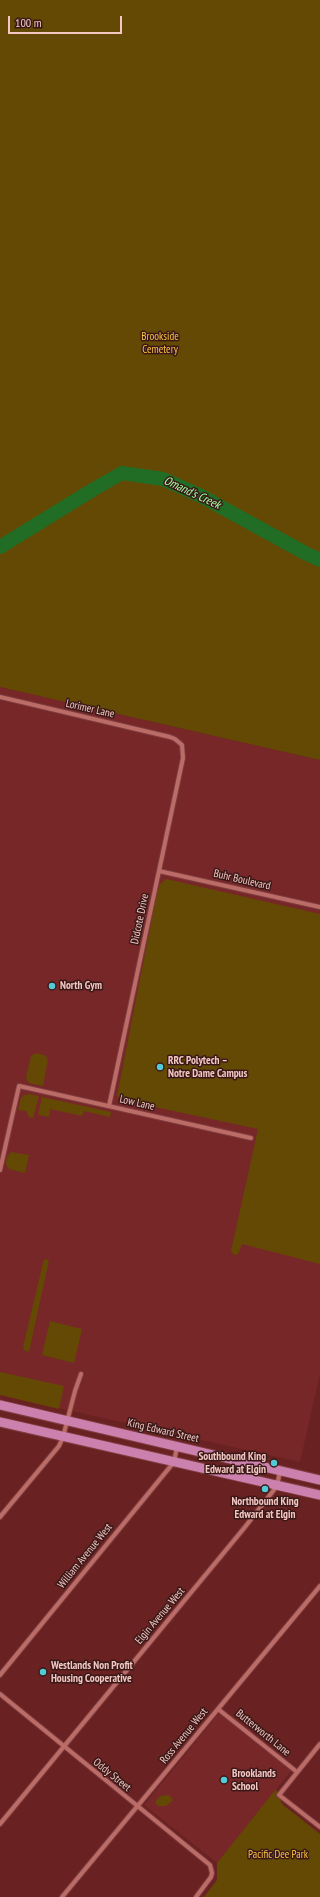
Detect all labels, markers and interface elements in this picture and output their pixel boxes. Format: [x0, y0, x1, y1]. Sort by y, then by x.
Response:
scale bar [10, 8, 124, 34]
text: 100 m [15, 15, 42, 30]
park label: Brookside Cemetery [141, 330, 179, 356]
water label: Omand's Creek [161, 474, 223, 512]
street label: Lorimer Lane [64, 697, 116, 721]
street label: Buhr Boulevard [212, 867, 272, 893]
street label: Didcote Drive [128, 893, 152, 945]
place label: North Gym [60, 979, 102, 993]
marker: North Gym [47, 981, 57, 991]
place label: RRC Polytech – Notre Dame Campus [168, 1054, 247, 1080]
marker: RRC Polytech – Notre Dame Campus [155, 1062, 165, 1072]
street label: Low Lane [118, 1093, 156, 1113]
street label: King Edward Street [126, 1416, 200, 1446]
place label: Southbound King Edward at Elgin [198, 1450, 266, 1476]
marker: Southbound King Edward at Elgin [269, 1458, 279, 1468]
marker: Northbound King Edward at Elgin [260, 1484, 270, 1494]
place label: Northbound King Edward at Elgin [231, 1495, 299, 1521]
street label: William Avenue West [55, 1521, 115, 1591]
street label: Elgin Avenue West [132, 1585, 188, 1647]
place label: Westlands Non Profit Housing Cooperative [51, 1659, 133, 1685]
marker: Westlands Non Profit Housing Cooperative [38, 1667, 48, 1677]
street label: Ross Avenue West [158, 1705, 210, 1767]
street label: Butterworth Lane [233, 1707, 293, 1759]
street label: Oddy Street [90, 1756, 134, 1794]
place label: Brooklands School [232, 1767, 276, 1793]
marker: Brooklands School [219, 1775, 229, 1785]
park label: Pacific Dee Park [248, 1848, 308, 1862]

